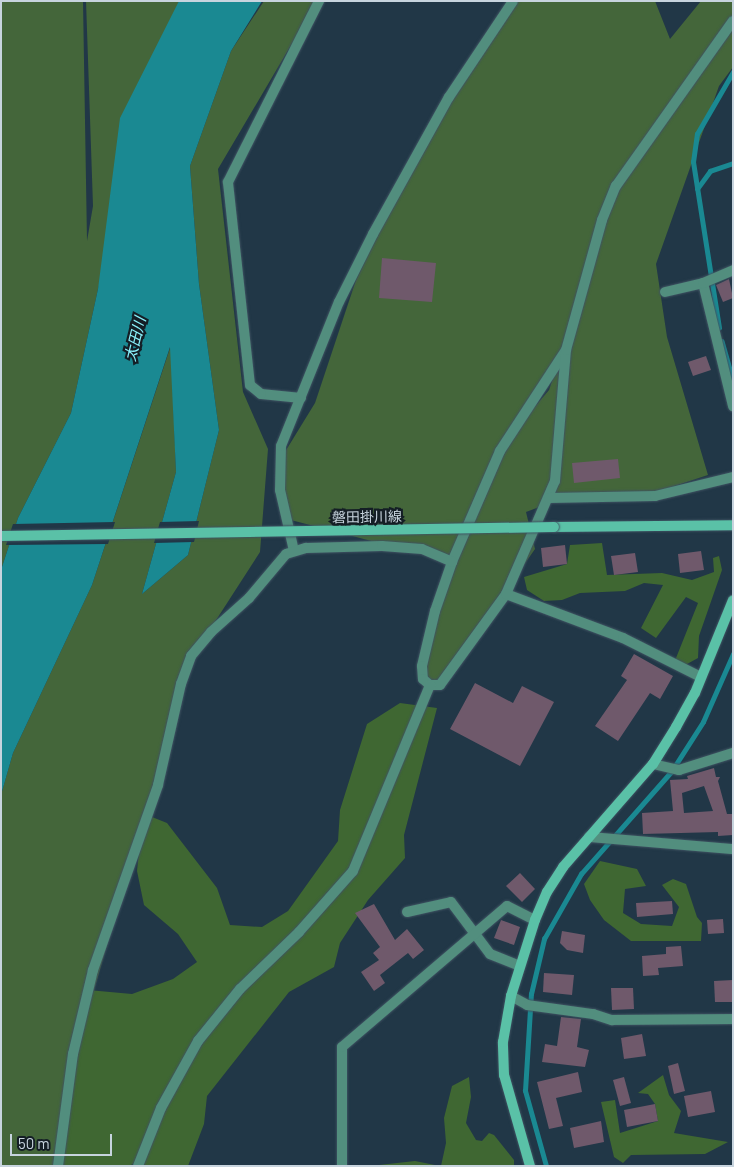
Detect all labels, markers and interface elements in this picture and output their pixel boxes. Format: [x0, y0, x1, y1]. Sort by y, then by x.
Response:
water label: 太田川 [121, 315, 149, 363]
street label: 磐田掛川線 [332, 508, 402, 526]
scale bar [12, 1124, 115, 1156]
text: 50 m [18, 1134, 50, 1152]

